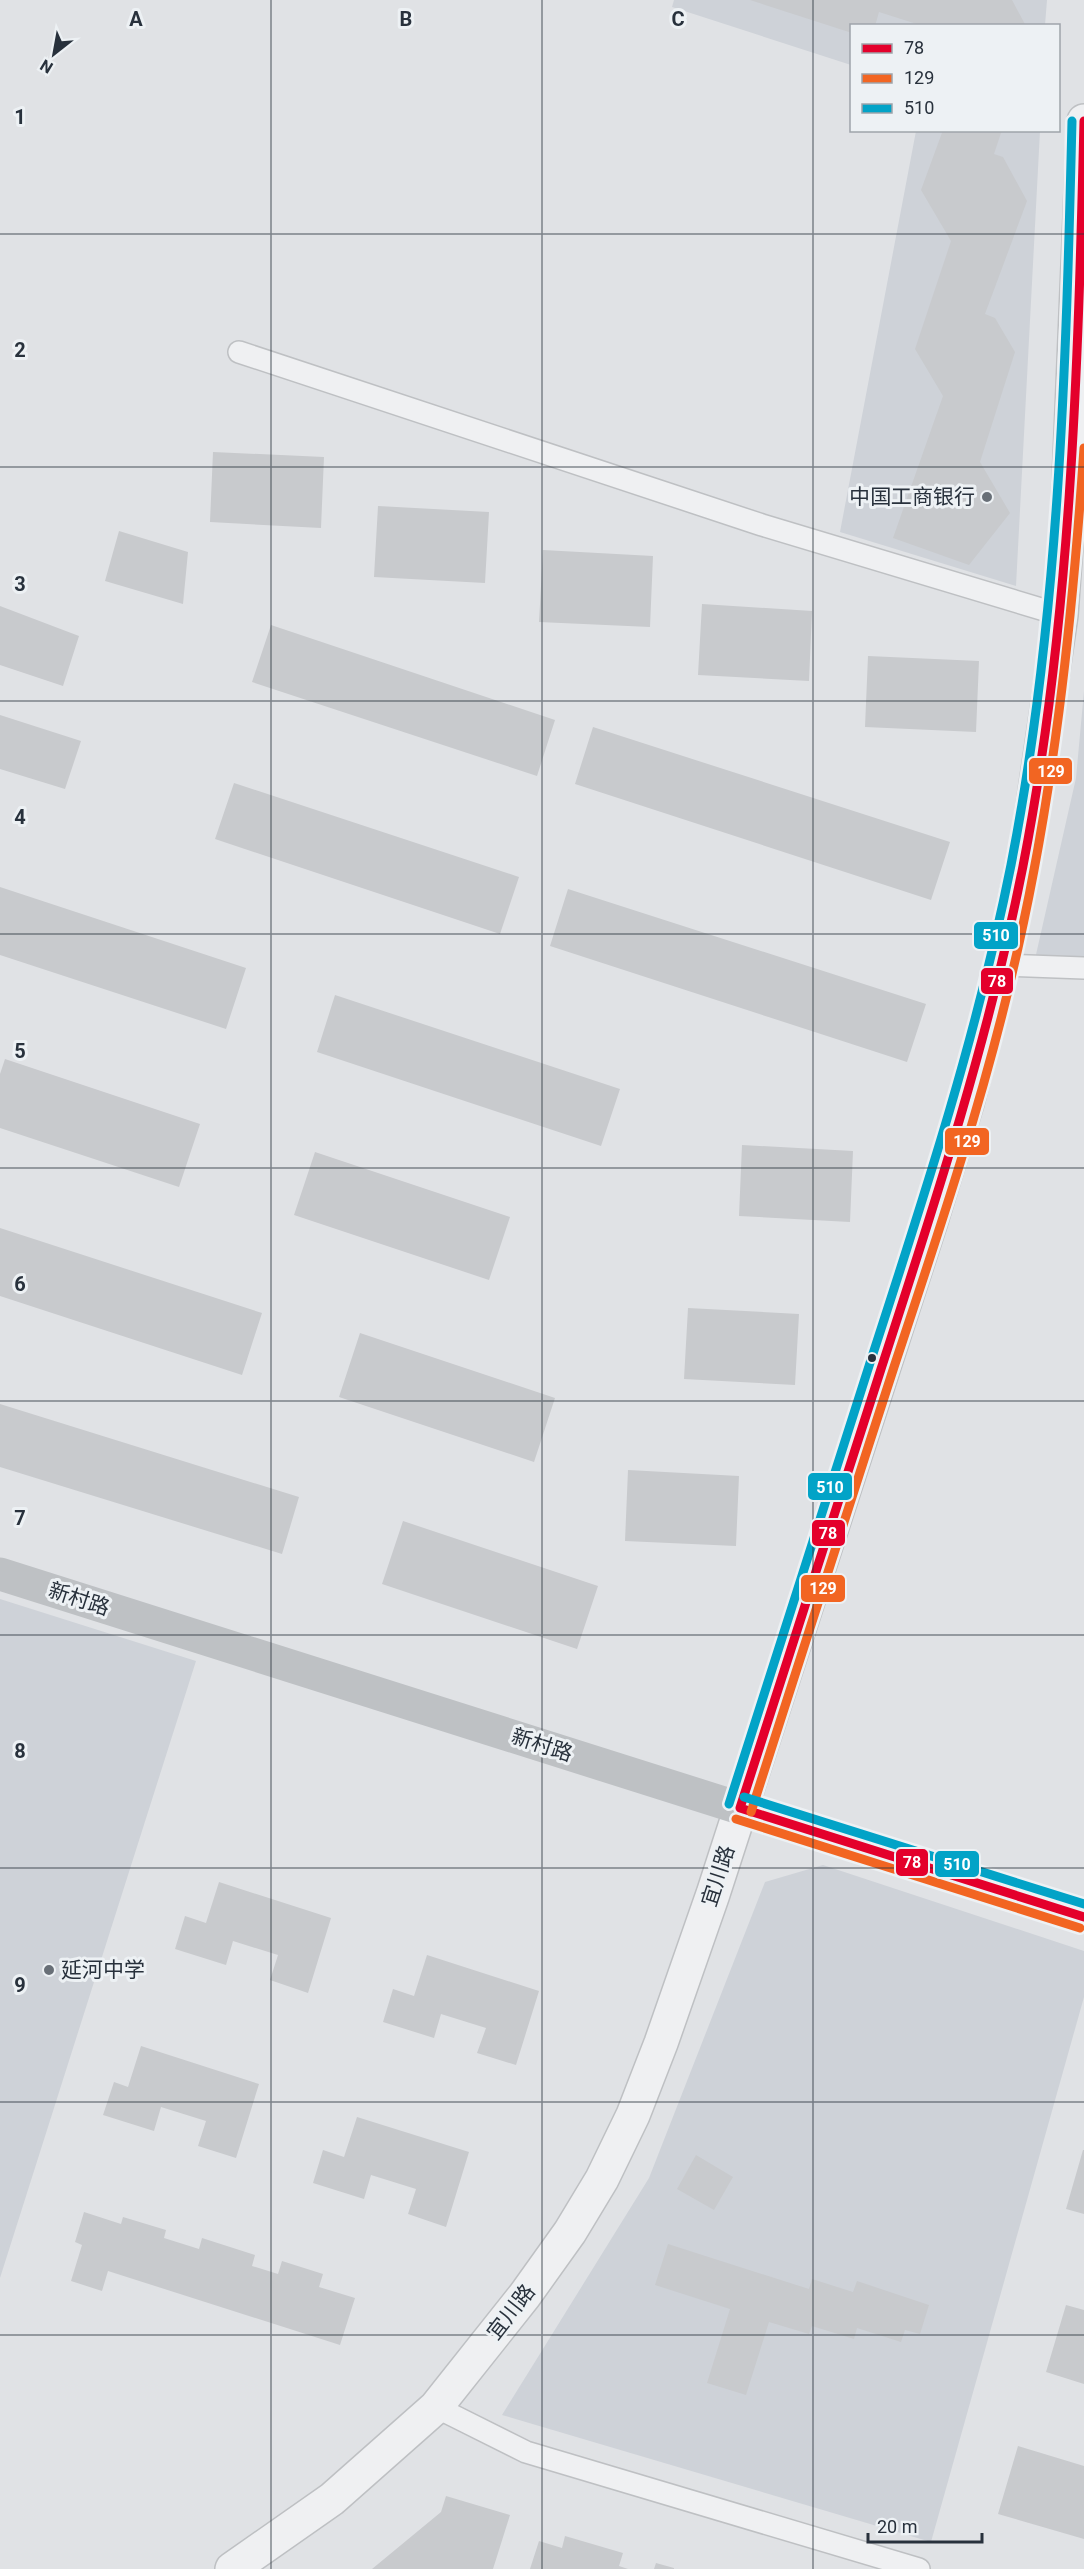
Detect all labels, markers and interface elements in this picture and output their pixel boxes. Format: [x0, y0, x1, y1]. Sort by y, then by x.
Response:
text: A [129, 7, 143, 31]
text: B [400, 7, 412, 31]
text: C [671, 7, 685, 31]
north arrow [24, 24, 84, 84]
legend [850, 24, 1060, 132]
text: 78 [904, 37, 924, 58]
text: N [37, 55, 56, 77]
text: 129 [904, 67, 934, 88]
text: 510 [904, 97, 934, 118]
text: 1 [14, 105, 26, 129]
text: 2 [14, 338, 26, 362]
place label: 中国工商银行 [849, 485, 975, 509]
marker: 中国工商银行 [980, 490, 994, 504]
text: 3 [14, 572, 26, 596]
line badge: 129 [1028, 757, 1073, 785]
text: 129 [1037, 762, 1065, 781]
text: 4 [14, 805, 26, 829]
line badge: 510 [973, 921, 1019, 950]
text: 510 [982, 926, 1010, 945]
line badge: 78 [980, 967, 1014, 995]
text: 78 [988, 972, 1006, 991]
text: 5 [14, 1039, 26, 1063]
line badge: 129 [944, 1127, 990, 1156]
text: 129 [953, 1132, 981, 1151]
text: 6 [14, 1272, 26, 1296]
unlabelled marker [866, 1352, 878, 1364]
line badge: 510 [807, 1472, 853, 1501]
text: 510 [816, 1478, 844, 1497]
text: 7 [14, 1506, 26, 1530]
line badge: 78 [811, 1519, 846, 1547]
text: 78 [819, 1524, 837, 1543]
line badge: 129 [800, 1574, 846, 1603]
street label: 新村路 [45, 1578, 113, 1620]
text: 129 [809, 1579, 837, 1598]
street label: 新村路 [508, 1724, 576, 1766]
text: 8 [14, 1739, 26, 1763]
street label: 宜川路 [697, 1842, 739, 1910]
line badge: 78 [895, 1848, 929, 1877]
line badge: 510 [934, 1850, 980, 1878]
text: 78 [903, 1853, 921, 1872]
text: 510 [943, 1855, 971, 1874]
place label: 延河中学 [61, 1958, 145, 1982]
marker: 延河中学 [42, 1963, 56, 1977]
text: 9 [14, 1973, 26, 1997]
street label: 宜川路 [482, 2280, 540, 2344]
scale bar [868, 2506, 982, 2544]
text: 20 m [877, 2516, 917, 2537]

